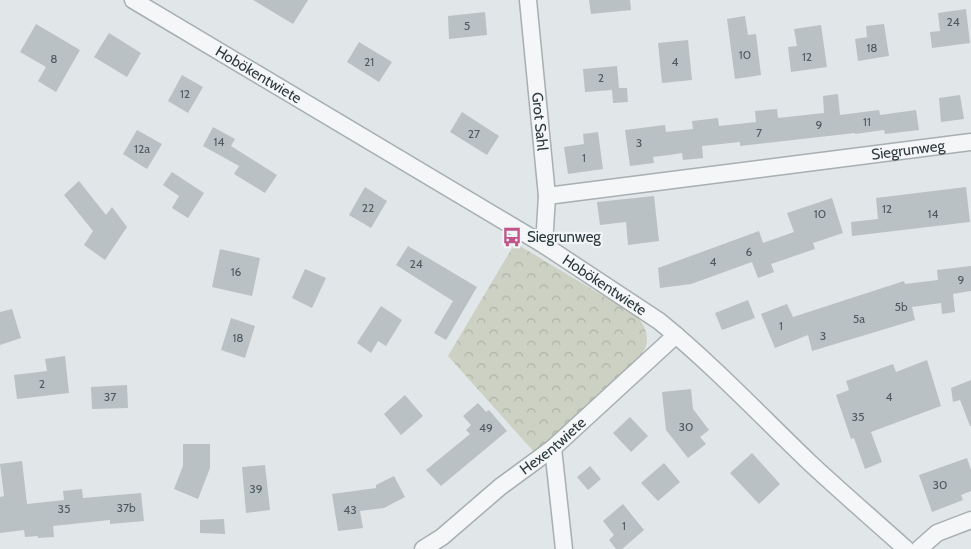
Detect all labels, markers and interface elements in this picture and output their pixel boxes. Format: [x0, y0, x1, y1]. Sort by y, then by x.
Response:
house number: 24 [946, 14, 960, 29]
house number: 5 [464, 18, 470, 33]
house number: 18 [866, 40, 878, 55]
street label: Hobökentwiete [212, 42, 305, 107]
house number: 10 [739, 47, 751, 62]
house number: 12 [802, 49, 812, 64]
house number: 8 [50, 51, 58, 66]
house number: 21 [364, 54, 374, 69]
house number: 4 [672, 54, 679, 69]
house number: 2 [598, 70, 604, 85]
house number: 12 [180, 86, 190, 101]
street label: Grot Sahl [528, 91, 552, 152]
house number: 11 [863, 114, 871, 129]
house number: 9 [816, 117, 823, 132]
house number: 7 [756, 125, 762, 140]
house number: 27 [468, 126, 480, 141]
house number: 14 [214, 134, 224, 149]
house number: 3 [636, 135, 642, 150]
street label: Siegrunweg [870, 136, 946, 164]
house number: 12a [134, 141, 150, 156]
house number: 1 [582, 150, 586, 165]
house number: 22 [362, 200, 374, 215]
house number: 12 [882, 201, 892, 216]
house number: 10 [814, 206, 826, 221]
house number: 14 [928, 206, 938, 221]
bus stop icon: Siegrunweg [501, 226, 523, 248]
place label: Siegrunweg [527, 228, 601, 246]
house number: 6 [746, 244, 753, 259]
street label: Hobökentwiete [559, 251, 650, 319]
house number: 4 [710, 254, 717, 269]
house number: 24 [409, 256, 423, 271]
house number: 16 [231, 264, 242, 279]
house number: 9 [958, 272, 965, 287]
house number: 5b [894, 299, 908, 314]
house number: 5a [853, 311, 865, 326]
house number: 1 [779, 318, 783, 333]
house number: 3 [820, 328, 826, 343]
house number: 18 [232, 330, 244, 345]
house number: 2 [39, 376, 45, 391]
house number: 37 [104, 389, 116, 404]
house number: 4 [886, 389, 893, 404]
house number: 35 [852, 409, 864, 424]
street label: Hexentwiete [516, 413, 590, 478]
house number: 30 [679, 419, 693, 434]
house number: 49 [479, 420, 493, 435]
house number: 30 [933, 477, 947, 492]
house number: 39 [249, 481, 263, 496]
house number: 37b [116, 500, 136, 515]
house number: 35 [58, 501, 70, 516]
house number: 43 [343, 502, 357, 517]
house number: 1 [622, 518, 626, 533]

